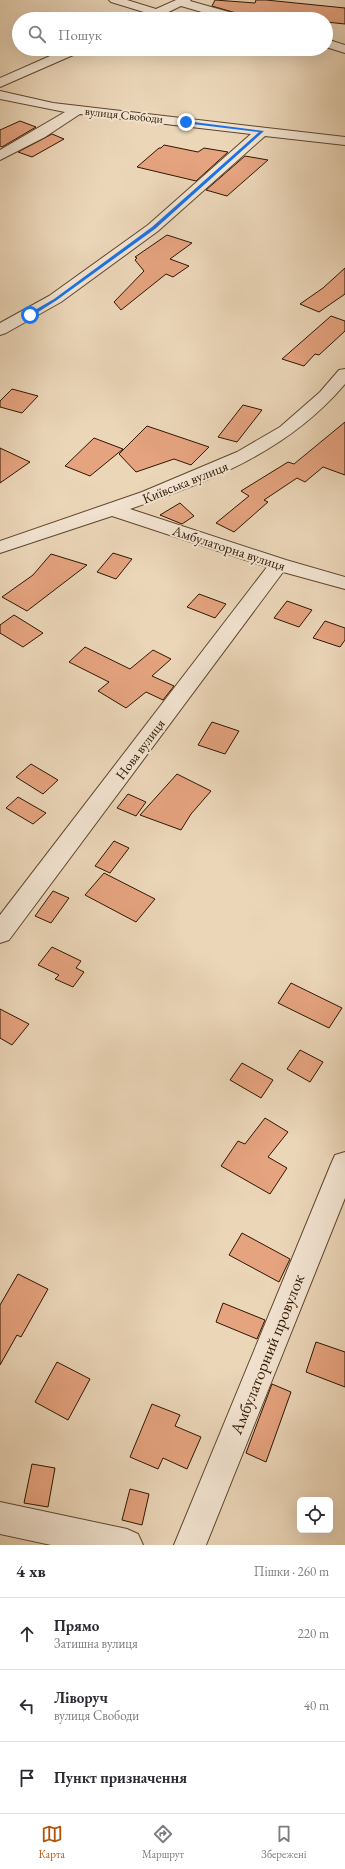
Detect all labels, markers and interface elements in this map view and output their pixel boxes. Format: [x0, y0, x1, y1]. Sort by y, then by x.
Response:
search box [12, 12, 333, 56]
icon: search [26, 23, 48, 45]
text: Пошук [58, 25, 102, 44]
street label: вулиця Свободи [84, 103, 165, 127]
route end [177, 113, 195, 131]
route start [21, 306, 39, 324]
street label: Київська вулиця [139, 457, 231, 507]
street label: Амбулаторна вулиця [169, 521, 288, 575]
street label: Нова вулиця [111, 715, 169, 783]
street label: Амбулаторний провулок [224, 1271, 309, 1438]
map controls [297, 1497, 333, 1533]
button: locate [297, 1497, 333, 1533]
text: 4 хв [16, 1560, 46, 1582]
text: Пішки · 260 m [254, 1563, 329, 1580]
text: Прямо [54, 1616, 99, 1635]
icon: ahead [16, 1623, 38, 1645]
text: 220 m [298, 1625, 329, 1642]
text: Затишна вулиця [54, 1635, 138, 1652]
text: Ліворуч [54, 1688, 108, 1707]
icon: left [16, 1695, 38, 1717]
text: 40 m [304, 1697, 329, 1714]
text: вулиця Свободи [54, 1707, 139, 1724]
icon: arrive [16, 1767, 38, 1789]
text: Пункт призначення [54, 1768, 187, 1787]
tab: Карта [39, 1823, 65, 1861]
tab: Маршрут [142, 1823, 184, 1861]
tab: Збережені [261, 1823, 306, 1861]

